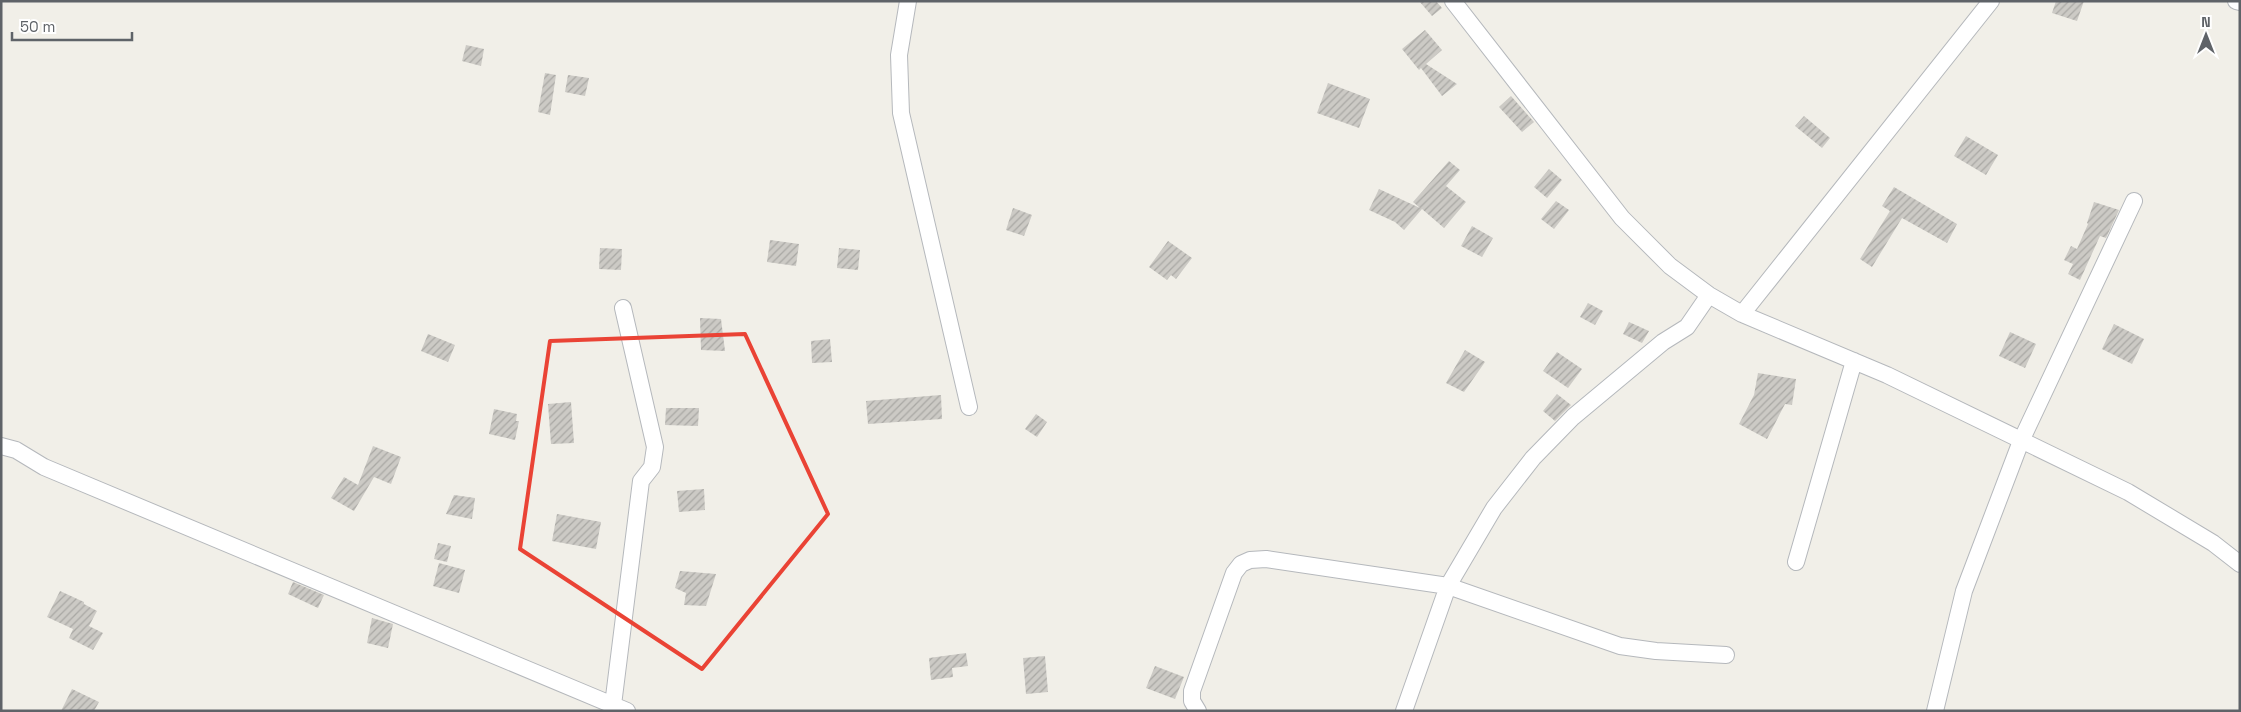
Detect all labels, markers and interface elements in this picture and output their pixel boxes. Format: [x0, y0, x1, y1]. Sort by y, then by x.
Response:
scale bar [12, 10, 132, 42]
north arrow [2181, 10, 2231, 60]
text: N [2201, 13, 2211, 31]
text: 50 m [20, 17, 55, 36]

